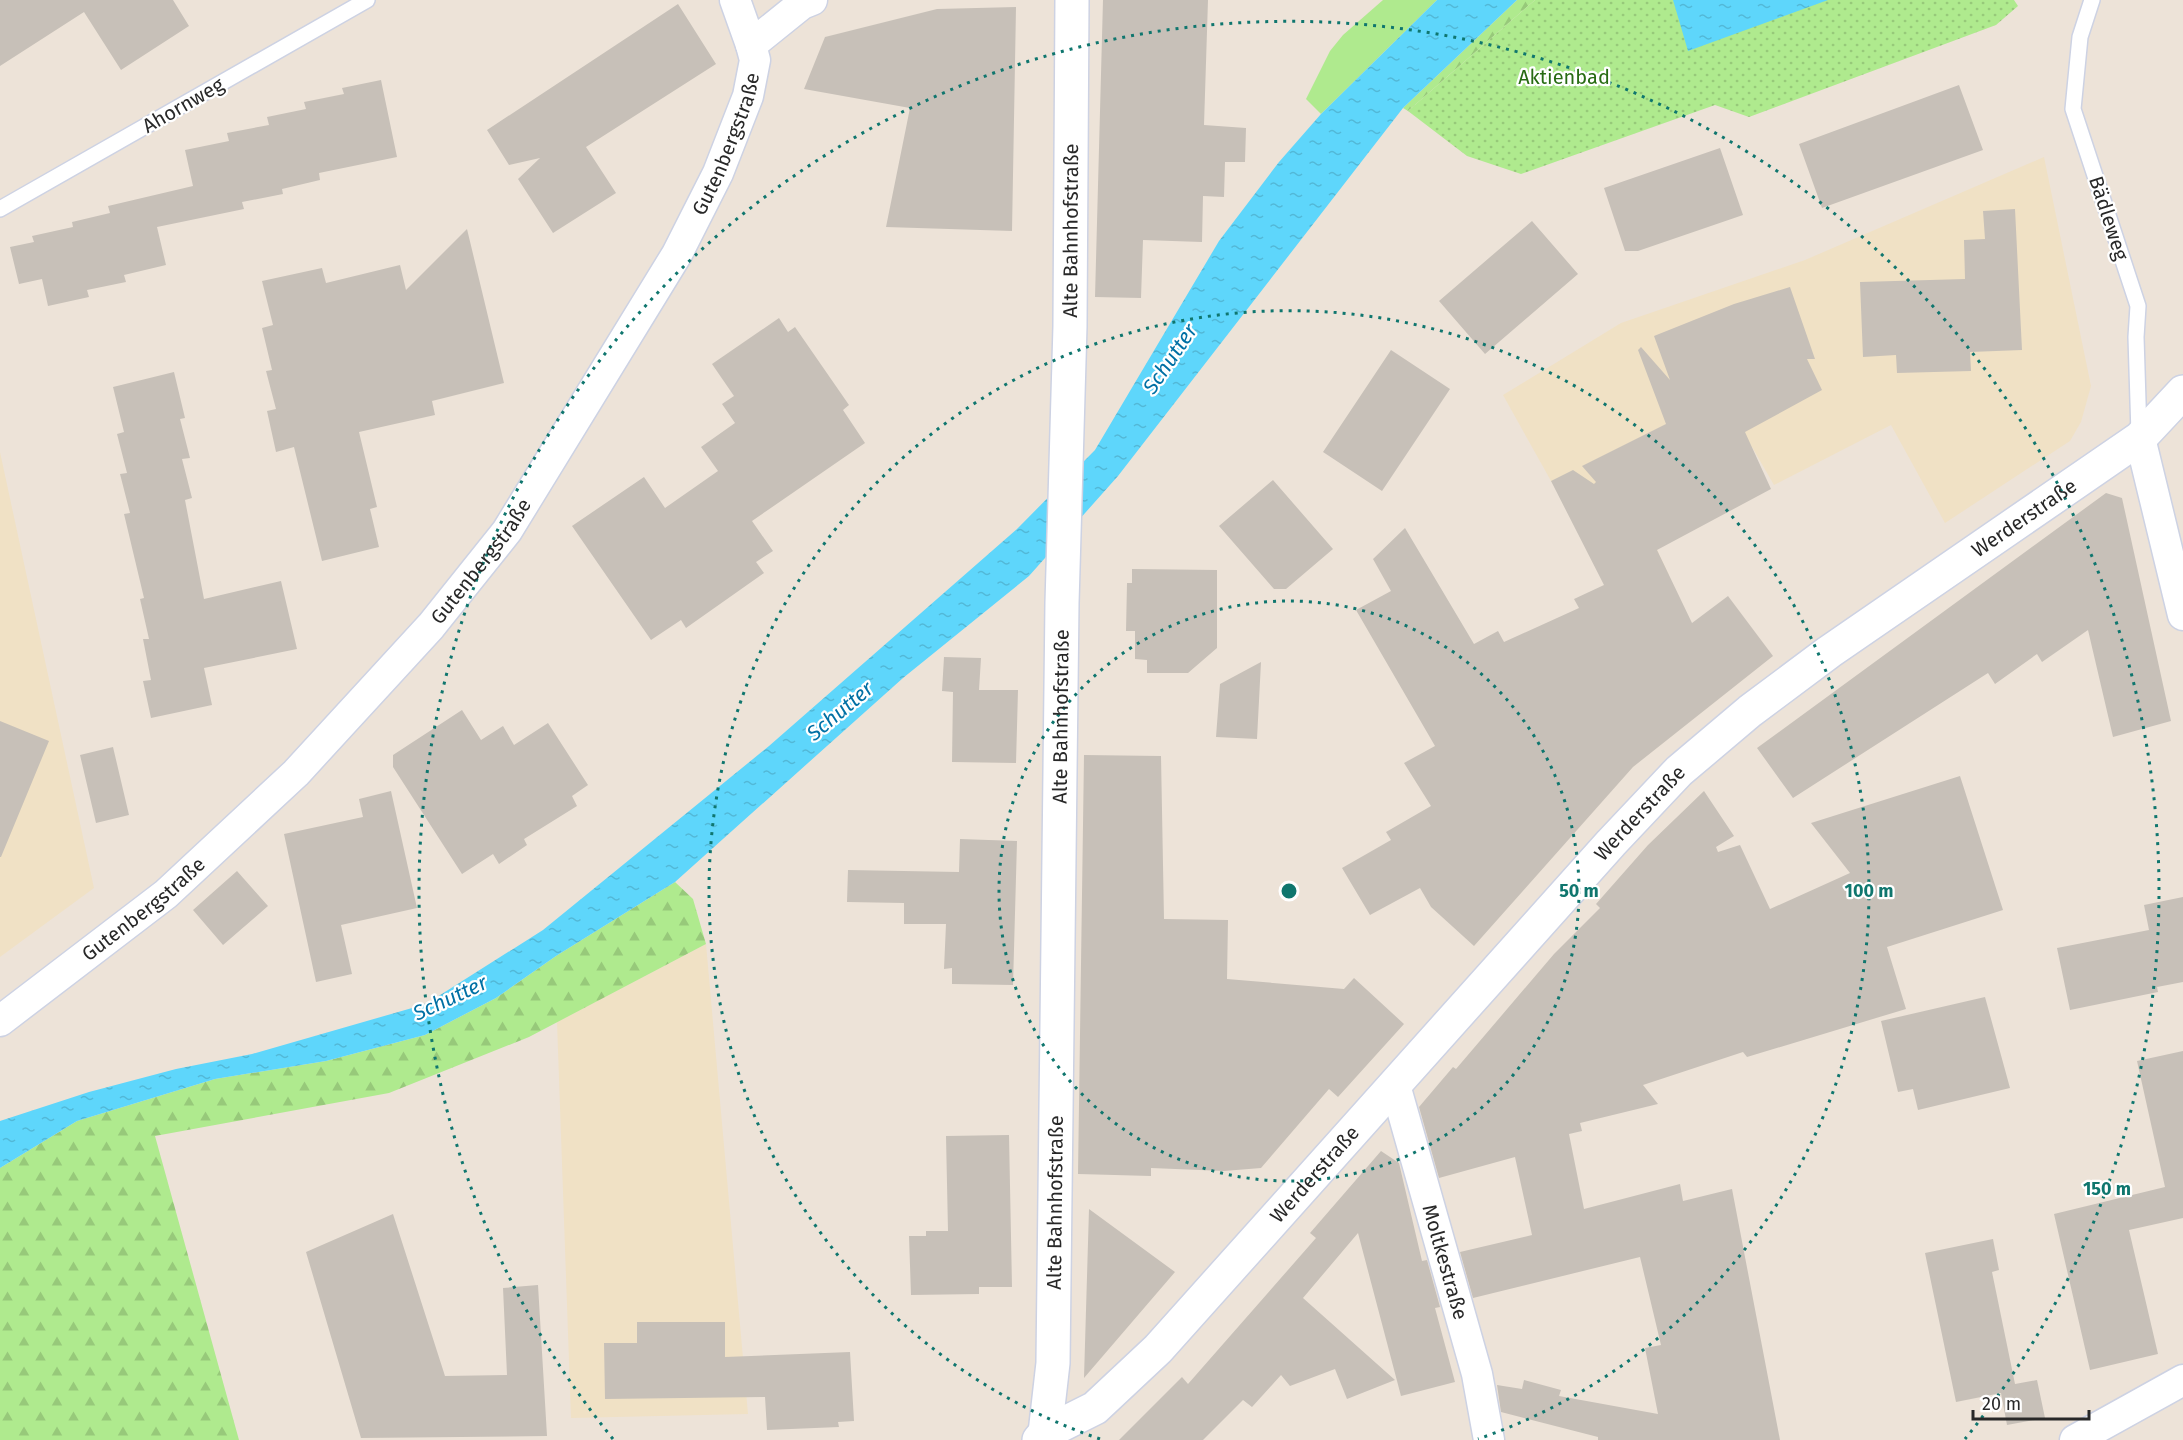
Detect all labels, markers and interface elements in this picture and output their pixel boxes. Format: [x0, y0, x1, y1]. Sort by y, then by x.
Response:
park label: Aktienbad [1518, 65, 1610, 89]
street label: Gutenbergstraße [687, 71, 764, 219]
street label: Ahornweg [138, 72, 228, 138]
street label: Alte Bahnhofstraße [1058, 143, 1083, 318]
street label: Bädleweg [2084, 173, 2134, 264]
water label: Schutter [1137, 318, 1203, 400]
street label: Werderstraße [1967, 473, 2081, 562]
street label: Gutenbergstraße [425, 494, 536, 629]
street label: Alte Bahnhofstraße [1048, 629, 1074, 804]
water label: Schutter [801, 675, 879, 747]
street label: Werderstraße [1589, 760, 1690, 866]
street label: Gutenbergstraße [77, 852, 210, 966]
text: 50 m [1559, 880, 1599, 902]
text: 100 m [1845, 880, 1893, 902]
centre of rings [1279, 881, 1299, 901]
water label: Schutter [408, 969, 492, 1027]
street label: Alte Bahnhofstraße [1042, 1115, 1068, 1290]
street label: Werderstraße [1265, 1121, 1364, 1228]
text: 150 m [2083, 1178, 2131, 1200]
street label: Moltkestraße [1417, 1202, 1473, 1322]
scale bar [1973, 1383, 2088, 1421]
text: 20 m [1982, 1393, 2021, 1415]

